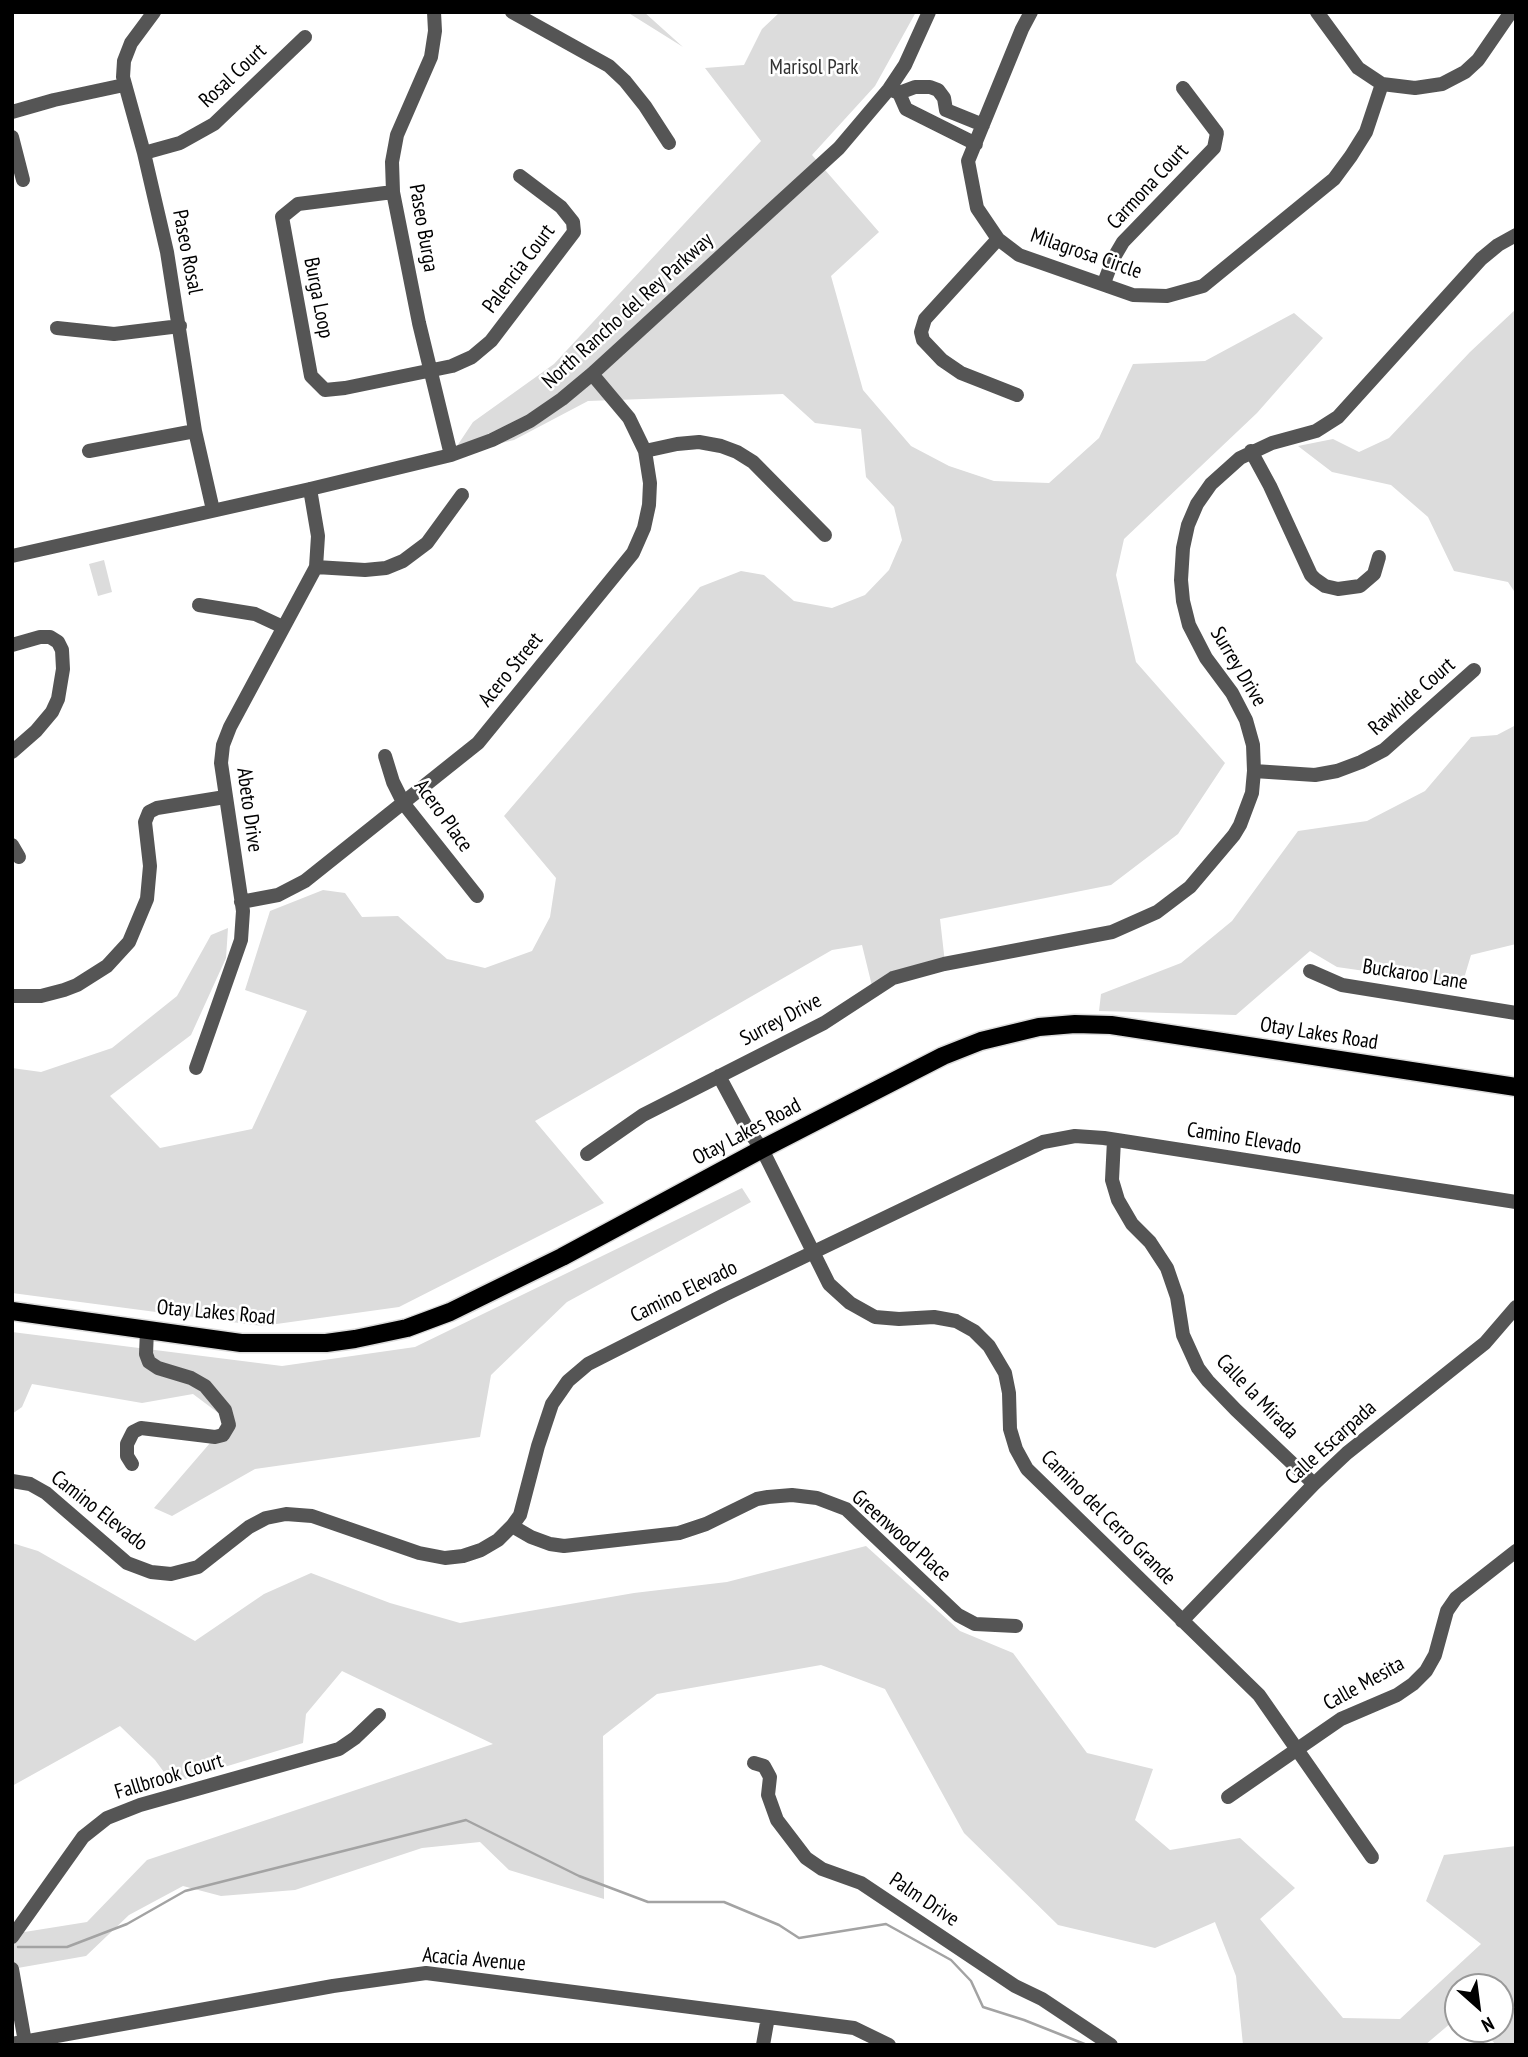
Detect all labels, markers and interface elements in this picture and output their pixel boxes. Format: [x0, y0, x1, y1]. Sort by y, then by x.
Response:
street label: Rosal Court [194, 39, 272, 113]
park label: Marisol Park [770, 55, 858, 81]
street label: Carmona Court [1102, 139, 1194, 235]
street label: Paseo Burga [403, 182, 443, 274]
street label: Paseo Rosal [167, 208, 207, 296]
street label: Palencia Court [478, 220, 560, 318]
street label: Milagrosa Circle [1027, 223, 1145, 285]
street label: North Rancho del Rey Parkway [537, 228, 719, 394]
street label: Burga Loop [298, 255, 338, 341]
street label: Surrey Drive [1204, 623, 1272, 711]
street label: Acero Street [473, 628, 549, 712]
street label: Rawhide Court [1364, 653, 1460, 741]
street label: Abeto Drive [231, 766, 267, 854]
street label: Acero Place [408, 775, 478, 857]
street label: Buckaroo Lane [1361, 954, 1469, 996]
street label: Surrey Drive [736, 988, 826, 1052]
street label: Otay Lakes Road [1258, 1012, 1380, 1056]
street label: Otay Lakes Road [689, 1093, 805, 1171]
street label: Camino Elevado [1185, 1118, 1303, 1160]
street label: Camino Elevado [627, 1255, 741, 1329]
street label: Otay Lakes Road [156, 1295, 276, 1331]
street label: Calle la Mirada [1210, 1349, 1304, 1445]
street label: Calle Escarpada [1280, 1396, 1382, 1490]
street label: Camino del Cerro Grande [1035, 1445, 1181, 1591]
street label: Camino Elevado [46, 1465, 152, 1557]
street label: Greenwood Place [846, 1485, 956, 1587]
street label: Calle Mesita [1319, 1652, 1409, 1716]
street label: Fallbrook Court [112, 1749, 226, 1805]
street label: Palm Drive [884, 1868, 964, 1932]
street label: Acacia Avenue [421, 1943, 527, 1977]
north arrow [1444, 1973, 1514, 2043]
text: N [1478, 2012, 1498, 2038]

